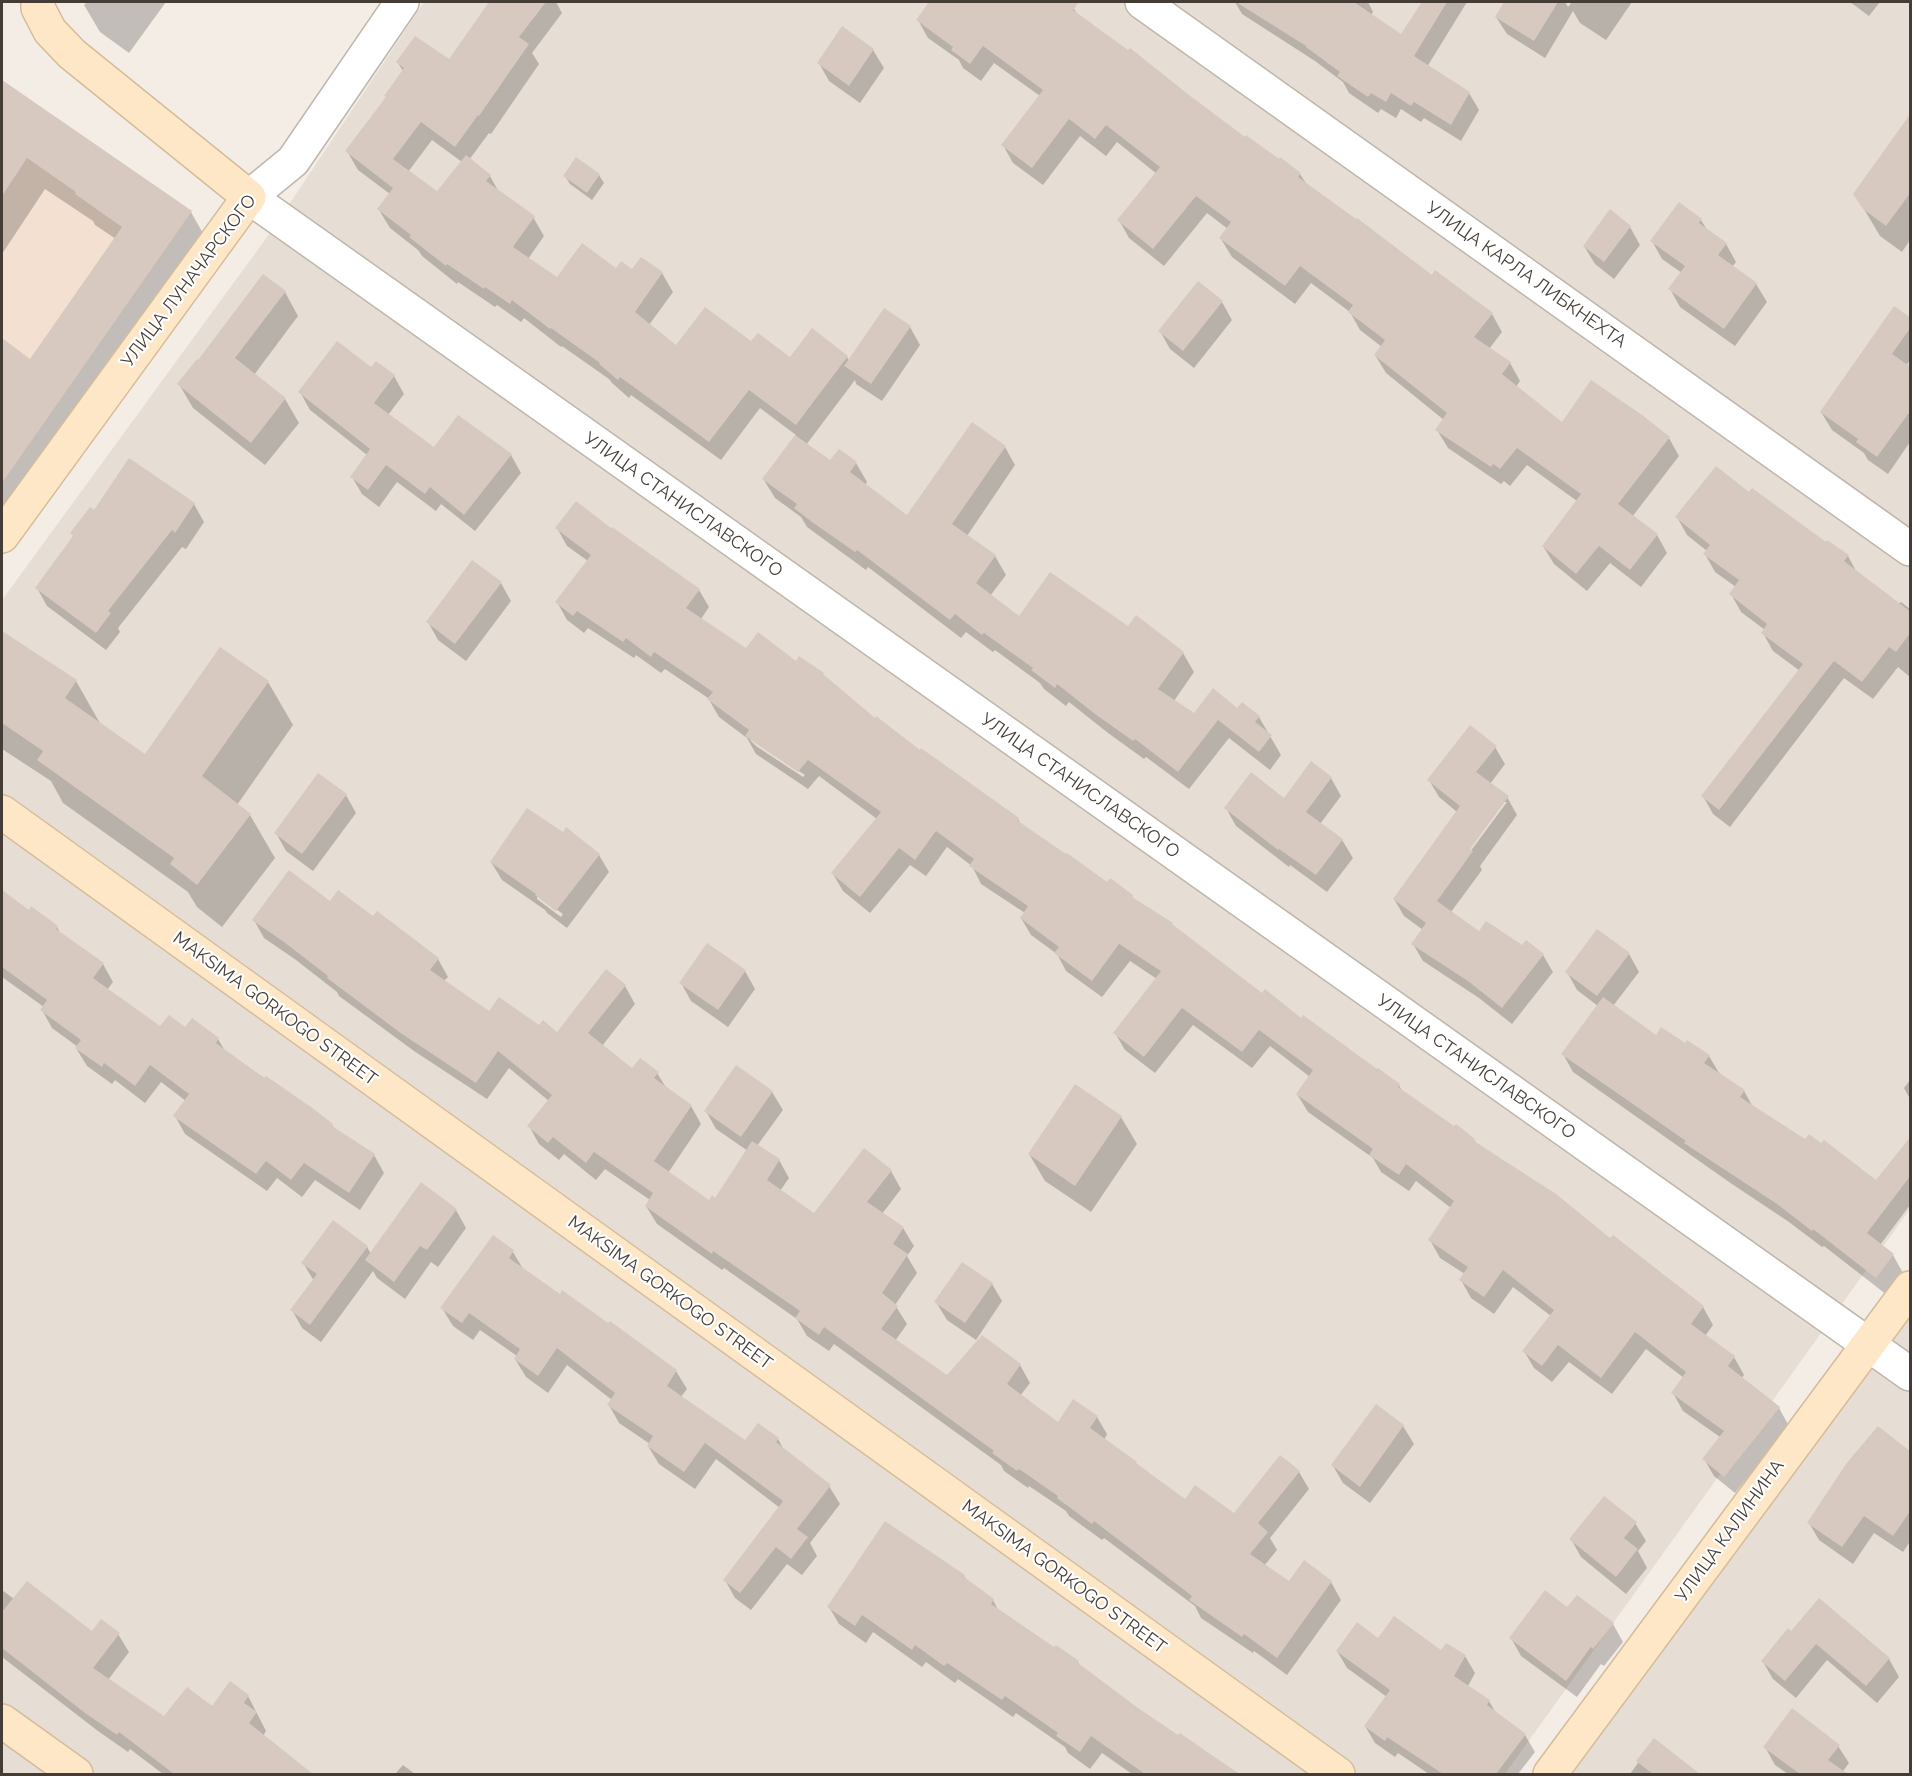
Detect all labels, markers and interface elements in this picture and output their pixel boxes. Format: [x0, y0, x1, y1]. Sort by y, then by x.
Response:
street label: УЛИЦА ЛУНАЧАРСКОГО [117, 190, 261, 372]
street label: УЛИЦА КАРЛА ЛИБКНЕХТА [1422, 197, 1630, 353]
street label: УЛИЦА СТАНИСЛАВСКОГО [579, 428, 787, 582]
street label: УЛИЦА СТАНИСЛАВСКОГО [976, 709, 1184, 863]
street label: MAKSIMA GORKOGO STREET [169, 928, 381, 1090]
street label: УЛИЦА СТАНИСЛАВСКОГО [1372, 990, 1580, 1144]
street label: MAKSIMA GORKOGO STREET [564, 1212, 776, 1374]
street label: УЛИЦА КАЛИНИНА [1671, 1456, 1789, 1606]
street label: MAKSIMA GORKOGO STREET [958, 1496, 1170, 1658]

